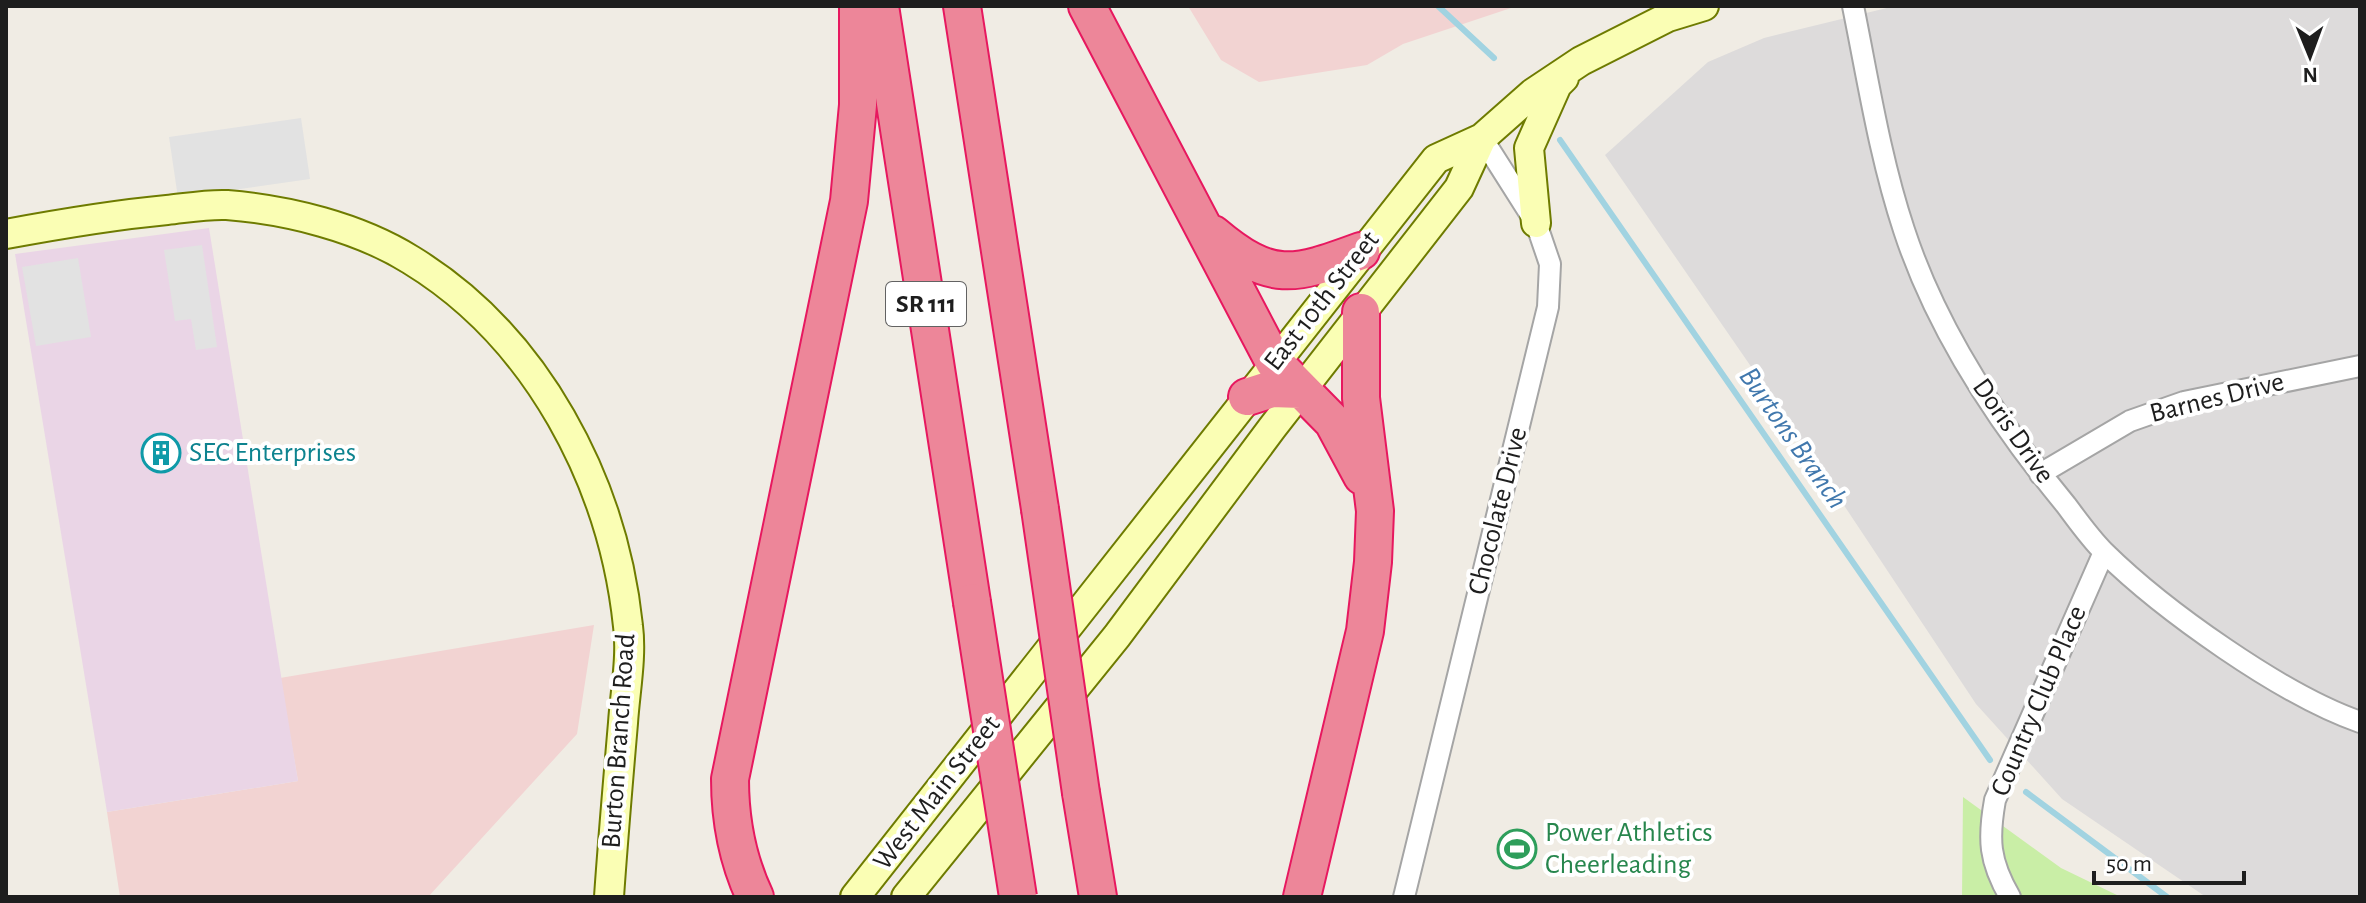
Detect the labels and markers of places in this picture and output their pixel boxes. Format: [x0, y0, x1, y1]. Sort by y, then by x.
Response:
building icon: SEC Enterprises [140, 432, 182, 474]
place label: SEC Enterprises [189, 439, 356, 467]
place label: Power Athletics Cheerleading [1545, 819, 1713, 879]
sports icon: Power Athletics Cheerleading [1496, 828, 1538, 870]

